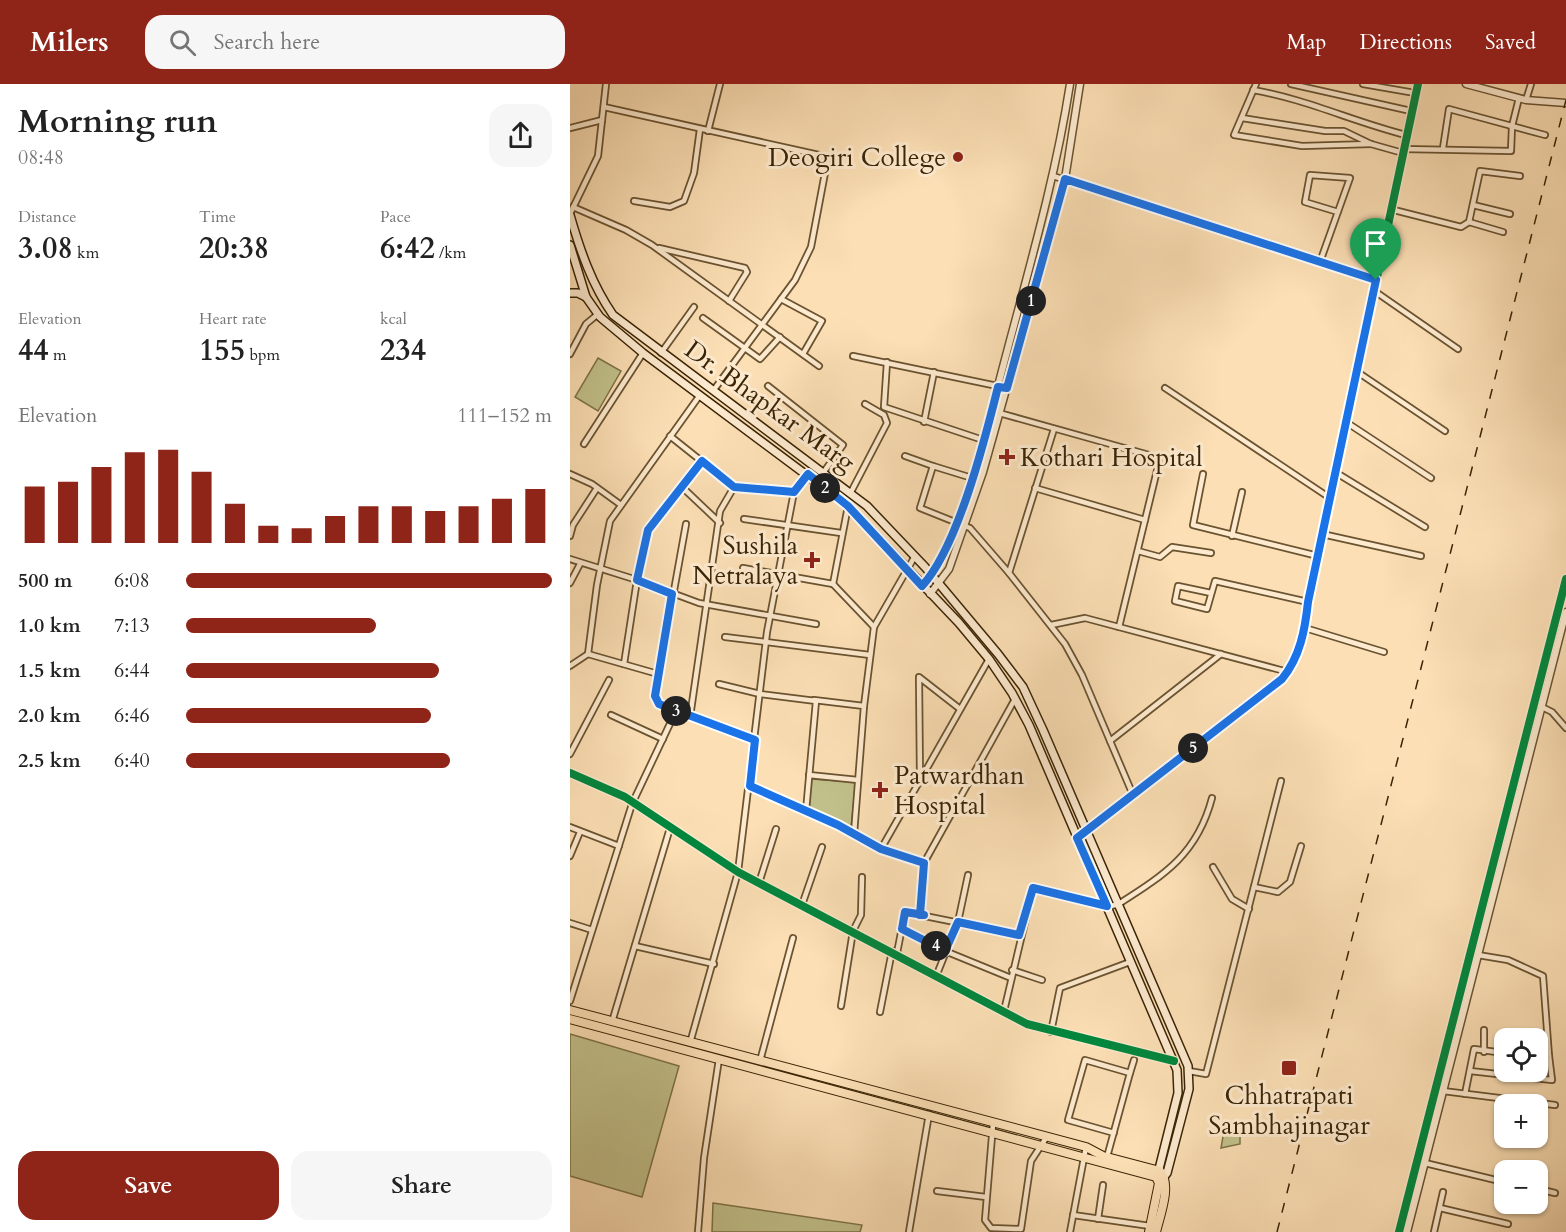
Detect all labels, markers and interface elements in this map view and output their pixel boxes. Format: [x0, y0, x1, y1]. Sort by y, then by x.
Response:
search box [145, 15, 565, 69]
text: Milers [30, 23, 109, 61]
icon: search [166, 26, 199, 59]
text: Search here [214, 27, 320, 57]
text: Map [1286, 28, 1326, 57]
text: Directions [1359, 28, 1452, 57]
text: Saved [1485, 28, 1536, 57]
text: Morning run [18, 99, 218, 144]
button: share [489, 104, 552, 167]
place label: Deogiri College [768, 140, 946, 175]
text: 08:48 [18, 144, 64, 171]
marker: Deogiri College [951, 150, 965, 164]
text: Distance [18, 206, 76, 228]
text: Time [199, 206, 236, 228]
text: Pace [380, 206, 411, 228]
pin [1350, 218, 1401, 280]
icon: arrive [1359, 227, 1392, 260]
text: 3.08 [18, 228, 73, 269]
text: 20:38 [199, 228, 269, 269]
text: 6:42 [380, 228, 435, 269]
text: km [73, 242, 99, 264]
text: /km [435, 242, 466, 264]
pin: 1 [1016, 286, 1046, 316]
text: 1 [1027, 290, 1035, 312]
text: Elevation [18, 308, 82, 330]
text: Heart rate [199, 308, 267, 330]
text: kcal [380, 308, 407, 330]
text: 44 [18, 330, 49, 371]
text: 155 [199, 330, 245, 371]
text: 234 [380, 330, 426, 371]
street label: Dr. Bhapkar Marg [678, 332, 863, 480]
text: m [49, 344, 67, 366]
text: bpm [245, 344, 280, 366]
text: Elevation [18, 402, 97, 429]
text: 111–152 m [457, 402, 552, 429]
place label: Kothari Hospital [1020, 440, 1203, 475]
marker: Kothari Hospital [998, 448, 1016, 466]
pin: 2 [810, 473, 840, 503]
text: 2 [821, 477, 829, 499]
place label: Sushila Netralaya [692, 528, 798, 593]
marker: Sushila Netralaya [803, 551, 821, 569]
text: 500 m [18, 567, 73, 594]
text: 6:08 [114, 567, 150, 594]
text: 1.0 km [18, 612, 81, 639]
text: 7:13 [114, 612, 150, 639]
text: 1.5 km [18, 657, 81, 684]
text: 6:44 [114, 657, 150, 684]
pin: 3 [661, 696, 691, 726]
text: 3 [672, 700, 680, 722]
text: 2.0 km [18, 702, 81, 729]
text: 6:46 [114, 702, 150, 729]
pin: 5 [1178, 733, 1208, 763]
text: 5 [1189, 737, 1197, 759]
text: 2.5 km [18, 747, 81, 774]
text: 6:40 [114, 747, 150, 774]
place label: Patwardhan Hospital [894, 758, 1025, 823]
marker: Patwardhan Hospital [871, 781, 889, 799]
pin: 4 [921, 931, 951, 961]
text: 4 [932, 935, 940, 957]
map controls [1494, 1028, 1548, 1214]
button: locate [1494, 1028, 1548, 1082]
marker: Chhatrapati Sambhajinagar [1280, 1059, 1298, 1077]
place label: Chhatrapati Sambhajinagar [1208, 1078, 1370, 1143]
button: + [1494, 1094, 1548, 1148]
button: Save [18, 1151, 279, 1220]
button: Share [291, 1151, 552, 1220]
button: − [1494, 1160, 1548, 1214]

